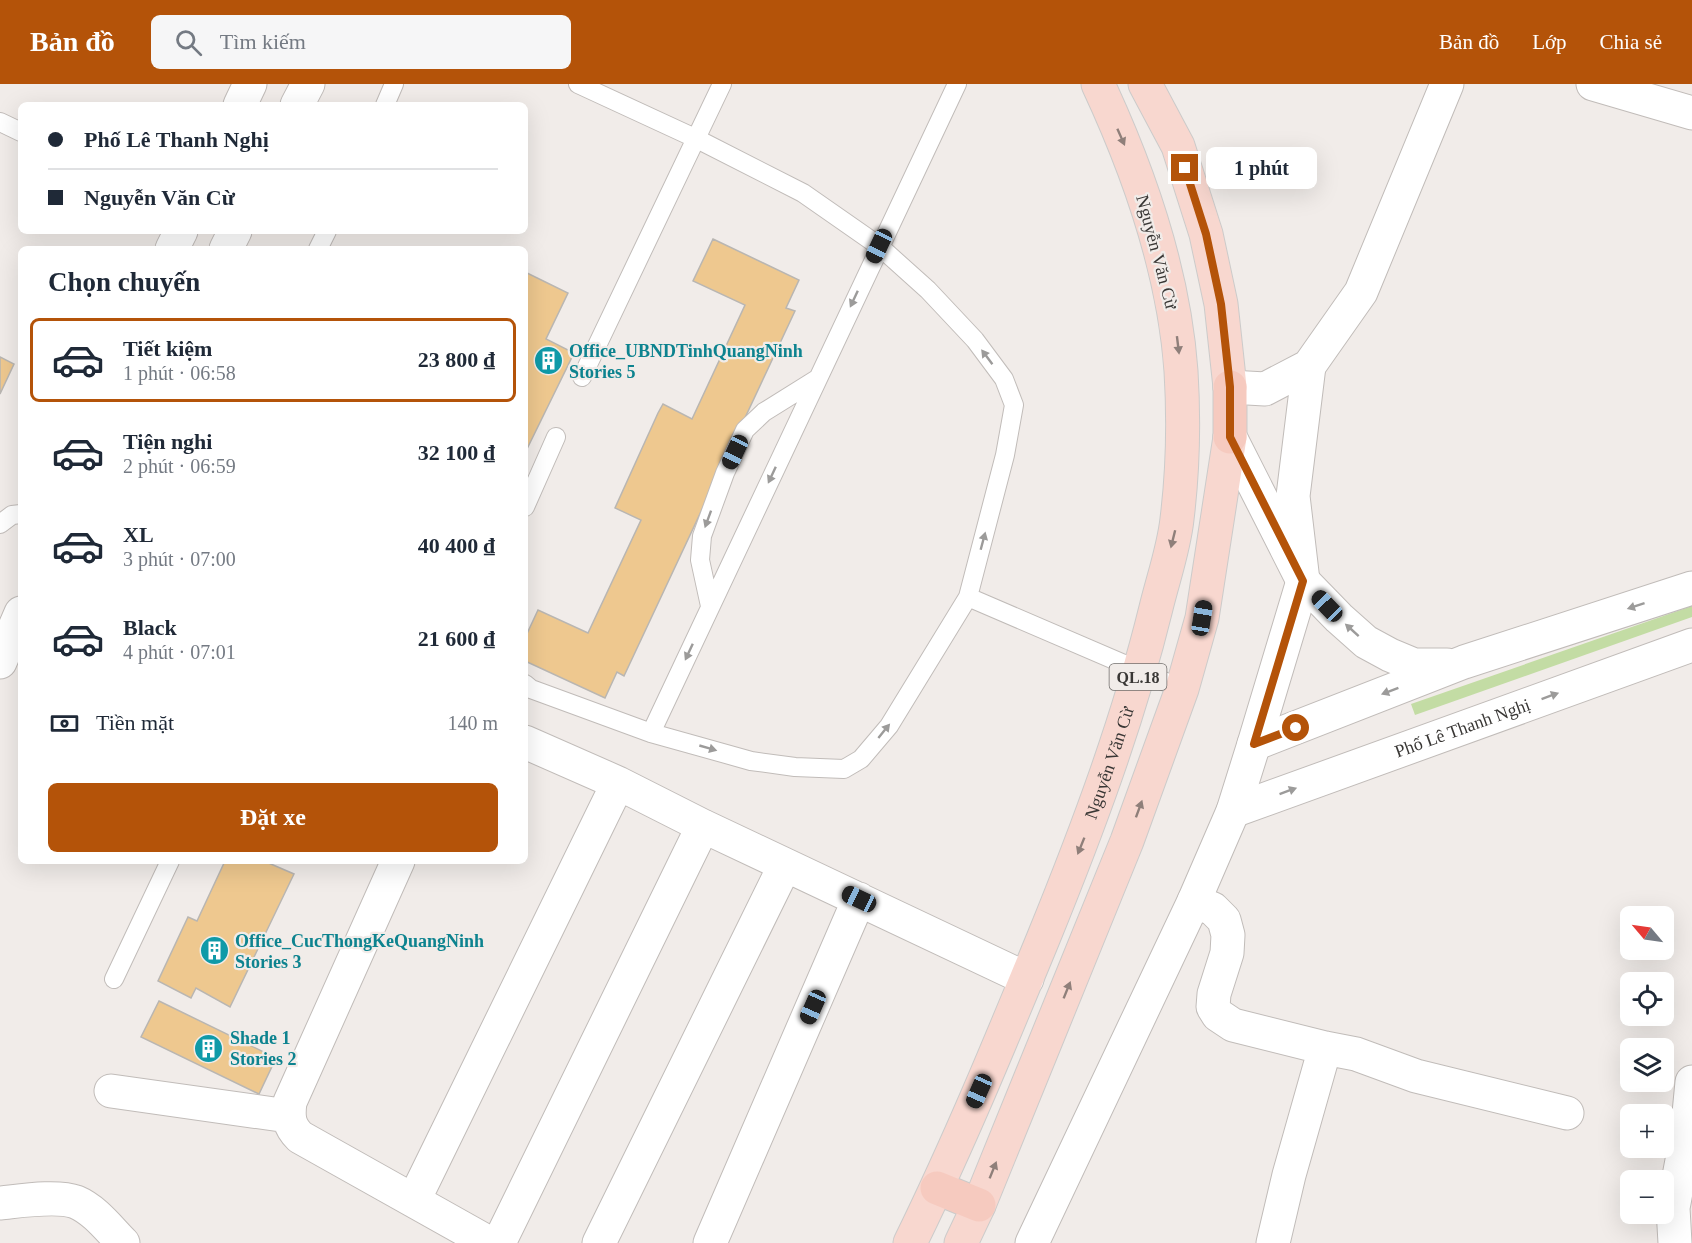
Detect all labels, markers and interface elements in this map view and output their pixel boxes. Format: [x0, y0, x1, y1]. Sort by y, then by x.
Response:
search box [151, 15, 571, 69]
text: Bản đồ [30, 26, 115, 57]
icon: search [172, 26, 205, 59]
text: Tìm kiếm [220, 29, 306, 54]
text: Bản đồ [1439, 30, 1499, 54]
text: Lớp [1532, 30, 1567, 54]
text: Chia sẻ [1600, 30, 1662, 54]
text: Phố Lê Thanh Nghị [84, 127, 269, 152]
one-way arrow [1117, 129, 1126, 146]
callout: 1 phút [1206, 147, 1317, 189]
route end [1171, 154, 1198, 181]
text: 1 phút [1234, 157, 1289, 179]
text: Nguyễn Văn Cừ [84, 185, 235, 210]
street label: Nguyễn Văn Cừ [1132, 193, 1182, 312]
car [863, 226, 895, 266]
text: Chọn chuyến [48, 267, 200, 297]
one-way arrow [850, 290, 859, 307]
icon: car [51, 333, 105, 387]
text: Tiết kiệm [123, 336, 212, 361]
one-way arrow [1173, 336, 1182, 355]
place label: Office_UBNDTinhQuangNinh Stories 5 [569, 341, 803, 382]
building icon: Office_UBNDTinhQuangNinh Stories 5 [532, 345, 564, 377]
text: 23 800 ₫ [418, 347, 495, 372]
one-way arrow [982, 349, 994, 364]
text: 1 phút · 06:58 [123, 362, 236, 384]
icon: car [51, 426, 105, 480]
text: Tiện nghi [123, 429, 212, 454]
car [719, 432, 751, 472]
text: 32 100 ₫ [418, 440, 495, 465]
text: 2 phút · 06:59 [123, 455, 236, 477]
one-way arrow [767, 467, 776, 484]
one-way arrow [703, 510, 712, 528]
icon: car [51, 519, 105, 573]
text: XL [123, 522, 154, 547]
one-way arrow [1167, 530, 1177, 548]
one-way arrow [978, 531, 988, 550]
text: 40 400 ₫ [418, 533, 495, 558]
text: 3 phút · 07:00 [123, 548, 236, 570]
car [1308, 587, 1346, 625]
car [1190, 599, 1214, 637]
one-way arrow [1627, 602, 1645, 611]
icon: car [51, 612, 105, 666]
text: Black [123, 615, 177, 640]
one-way arrow [1345, 624, 1360, 637]
text: 21 600 ₫ [418, 626, 495, 651]
text: 4 phút · 07:01 [123, 641, 236, 663]
one-way arrow [684, 643, 694, 661]
road number: QL.18 [1110, 664, 1166, 690]
one-way arrow [1380, 687, 1398, 697]
one-way arrow [1541, 691, 1559, 701]
street label: Phố Lê Thanh Nghị [1392, 694, 1533, 762]
street label: Nguyễn Văn Cừ [1081, 703, 1138, 822]
icon: cash [48, 707, 81, 740]
text: Tiền mặt [96, 710, 174, 735]
text: 140 m [447, 712, 498, 734]
route start [1282, 714, 1309, 741]
one-way arrow [878, 723, 891, 739]
one-way arrow [699, 744, 717, 753]
button: Đặt xe [48, 783, 498, 852]
one-way arrow [1279, 786, 1297, 796]
one-way arrow [1135, 800, 1145, 818]
one-way arrow [1076, 838, 1086, 856]
car [839, 883, 879, 915]
north arrow [1620, 906, 1674, 960]
map controls [1620, 906, 1674, 1224]
place label: Office_CucThongKeQuangNinh Stories 3 [235, 931, 484, 972]
building icon: Office_CucThongKeQuangNinh Stories 3 [198, 935, 230, 967]
button: locate [1620, 972, 1674, 1026]
one-way arrow [1062, 980, 1072, 998]
car [797, 987, 829, 1027]
place label: Shade 1 Stories 2 [230, 1028, 297, 1069]
building icon: Shade 1 Stories 2 [193, 1032, 225, 1064]
button: layers [1620, 1038, 1674, 1092]
car [963, 1071, 995, 1111]
button: + [1620, 1104, 1674, 1158]
one-way arrow [988, 1161, 998, 1179]
button: − [1620, 1170, 1674, 1224]

